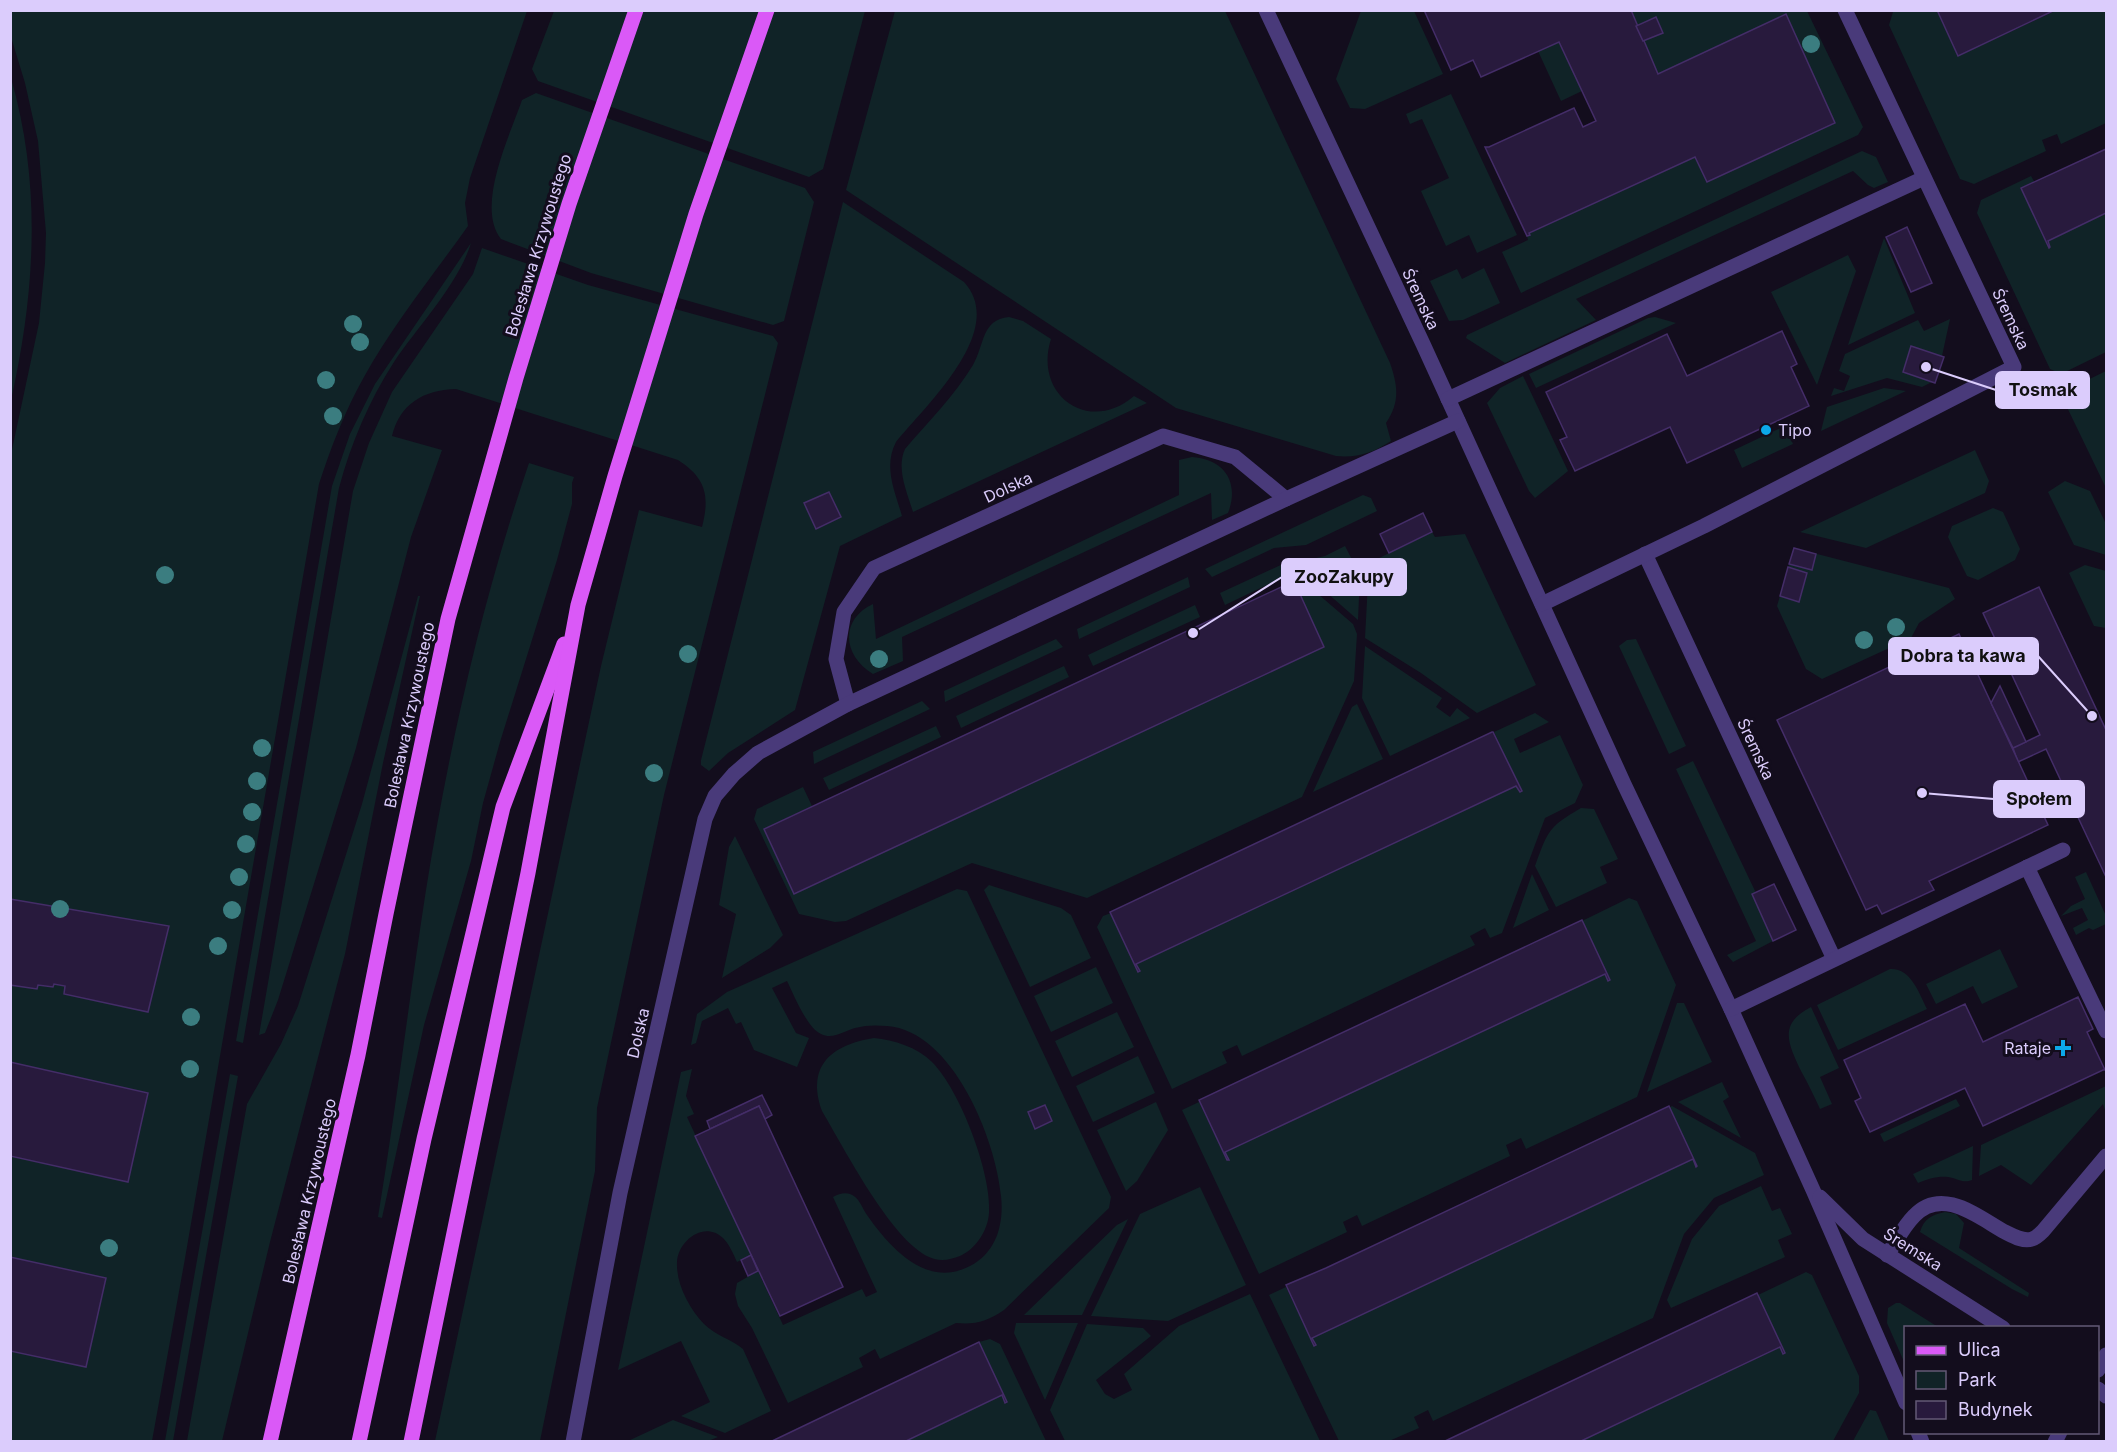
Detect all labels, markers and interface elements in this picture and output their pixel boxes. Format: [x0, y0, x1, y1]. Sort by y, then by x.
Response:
street label: Bolesława Krzywoustego [501, 151, 575, 339]
street label: Śremska [1398, 265, 1444, 333]
street label: Śremska [1988, 285, 2034, 353]
callout: Tosmak [1996, 372, 2089, 408]
text: Tosmak [2008, 379, 2078, 400]
place label: Tipo [1778, 420, 1812, 440]
marker: Tipo [1759, 423, 1773, 437]
street label: Dolska [981, 467, 1035, 507]
callout: ZooZakupy [1282, 559, 1406, 595]
text: ZooZakupy [1294, 566, 1394, 587]
street label: Bolesława Krzywoustego [379, 620, 439, 810]
callout: Dobra ta kawa [1889, 638, 2038, 674]
text: Dobra ta kawa [1900, 645, 2026, 666]
street label: Śremska [1733, 715, 1779, 783]
callout: Społem [1994, 781, 2084, 817]
text: Społem [2006, 788, 2072, 809]
street label: Dolska [622, 1006, 654, 1060]
place label: Rataje [2004, 1038, 2051, 1058]
marker: Rataje [2056, 1041, 2070, 1055]
street label: Bolesława Krzywoustego [278, 1096, 340, 1286]
street label: Śremska [1880, 1223, 1946, 1275]
legend [1904, 1326, 2099, 1434]
text: Ulica [1958, 1339, 2001, 1360]
text: Park [1958, 1369, 1997, 1390]
text: Budynek [1958, 1399, 2033, 1420]

